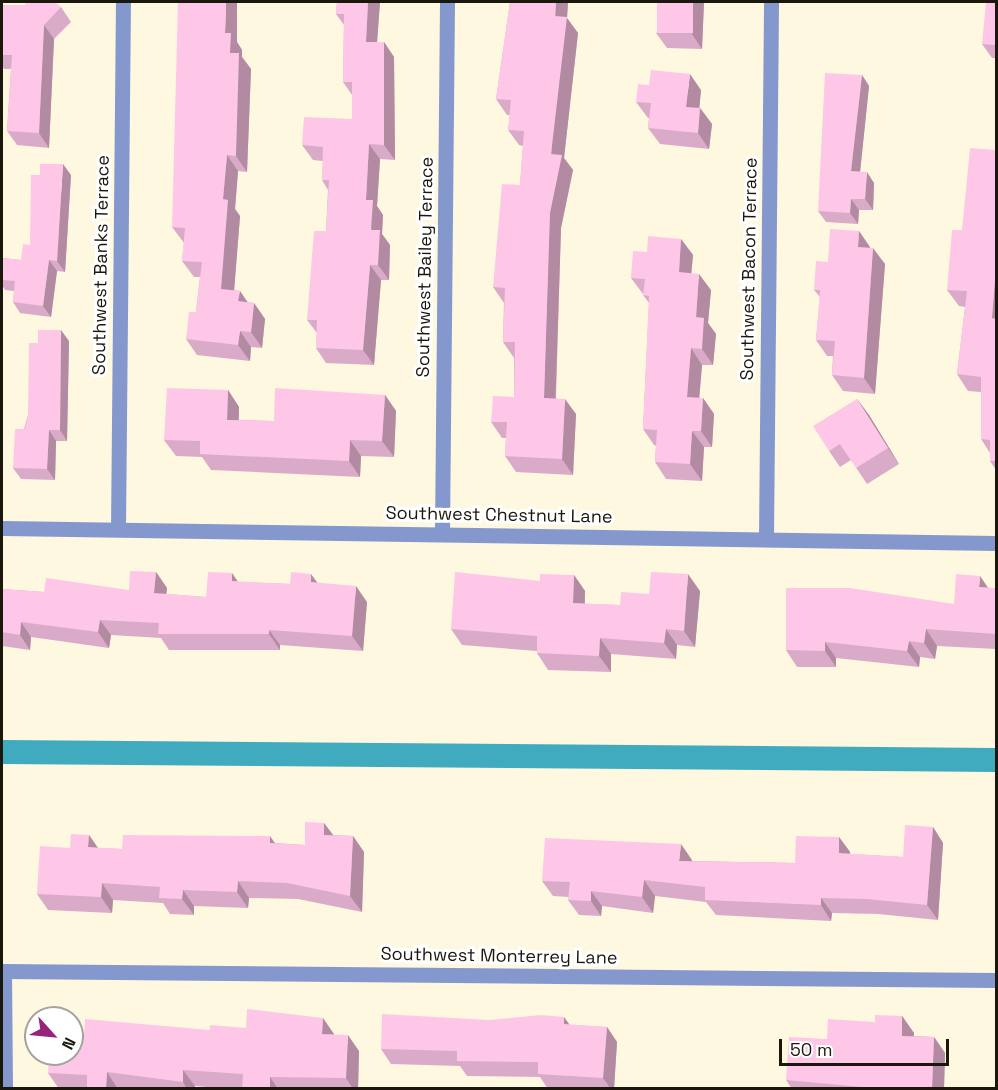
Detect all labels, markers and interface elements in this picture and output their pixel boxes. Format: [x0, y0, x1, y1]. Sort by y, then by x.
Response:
street label: Southwest Banks Terrace [88, 155, 114, 375]
street label: Southwest Bailey Terrace [412, 156, 438, 378]
street label: Southwest Bacon Terrace [736, 157, 762, 381]
street label: Southwest Chestnut Lane [385, 502, 613, 528]
street label: Southwest Monterrey Lane [380, 943, 618, 969]
north arrow [24, 1006, 84, 1066]
scale bar [782, 1027, 952, 1065]
text: N [57, 1034, 80, 1053]
text: 50 m [790, 1038, 832, 1061]

